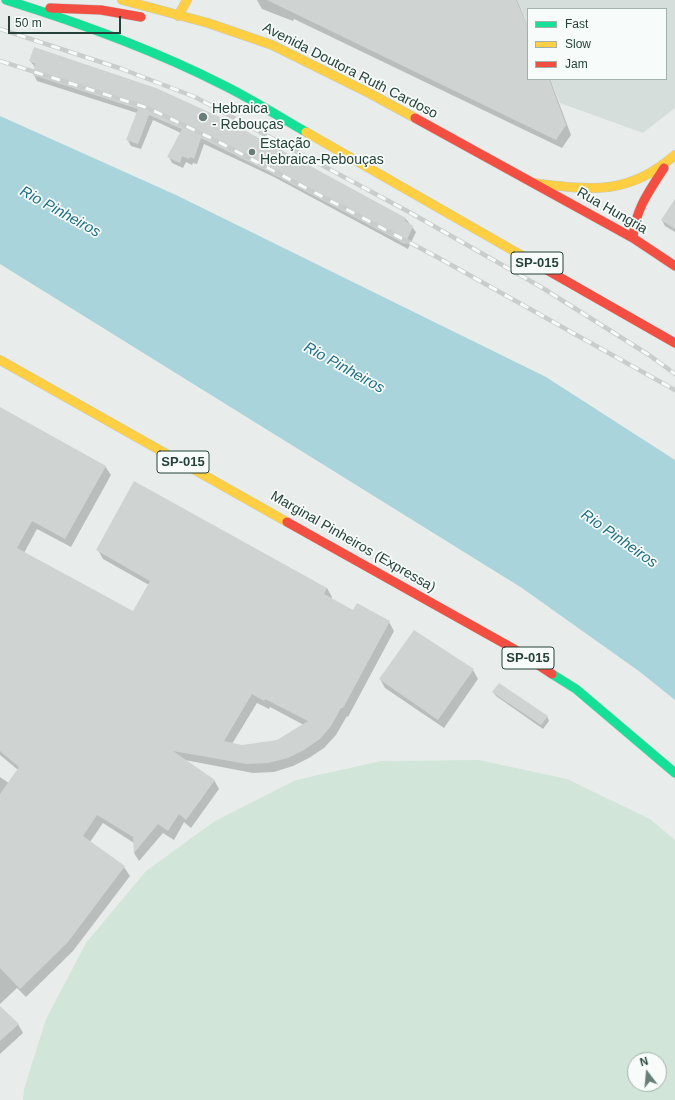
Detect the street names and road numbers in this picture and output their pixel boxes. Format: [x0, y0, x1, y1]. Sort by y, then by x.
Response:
street label: Avenida Doutora Ruth Cardoso [260, 19, 440, 123]
street label: Rua Hungria [574, 184, 650, 238]
road number: SP-015 [511, 252, 563, 274]
road number: SP-015 [157, 451, 209, 473]
street label: Marginal Pinheiros (Expressa) [268, 488, 438, 596]
road number: SP-015 [502, 647, 554, 669]

